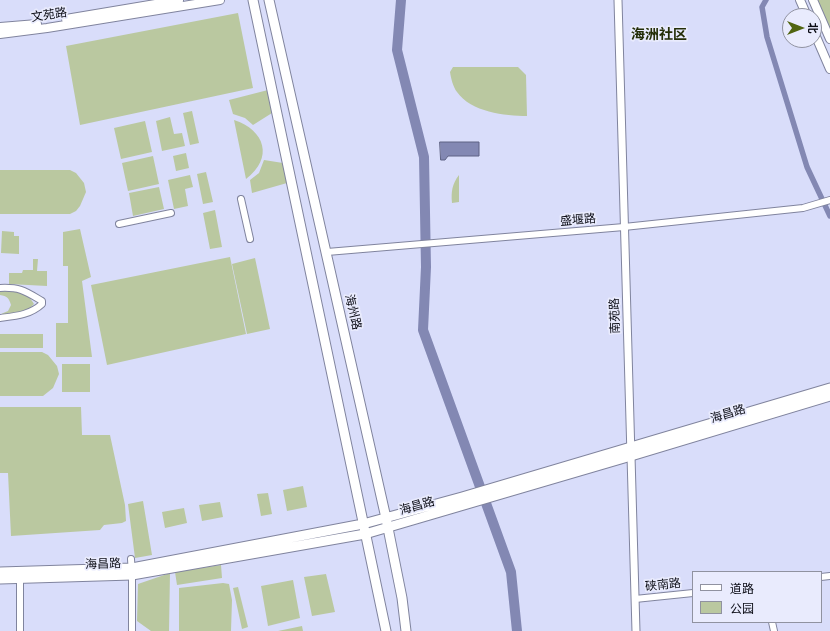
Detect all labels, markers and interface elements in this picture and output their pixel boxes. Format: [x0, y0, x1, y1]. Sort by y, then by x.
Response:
street label: 文苑路 [30, 5, 68, 25]
north arrow [782, 8, 822, 48]
text: 北 [807, 23, 819, 34]
district label: 海洲社区 [631, 27, 687, 43]
street label: 盛堰路 [559, 211, 597, 229]
street label: 海州路 [342, 293, 364, 331]
street label: 南苑路 [607, 298, 623, 334]
street label: 海昌路 [709, 402, 747, 426]
street label: 海昌路 [398, 494, 436, 518]
street label: 海昌路 [85, 556, 121, 572]
legend [692, 571, 822, 623]
street label: 硖南路 [644, 576, 682, 594]
text: 道路 [730, 582, 754, 596]
text: 公园 [730, 602, 754, 616]

